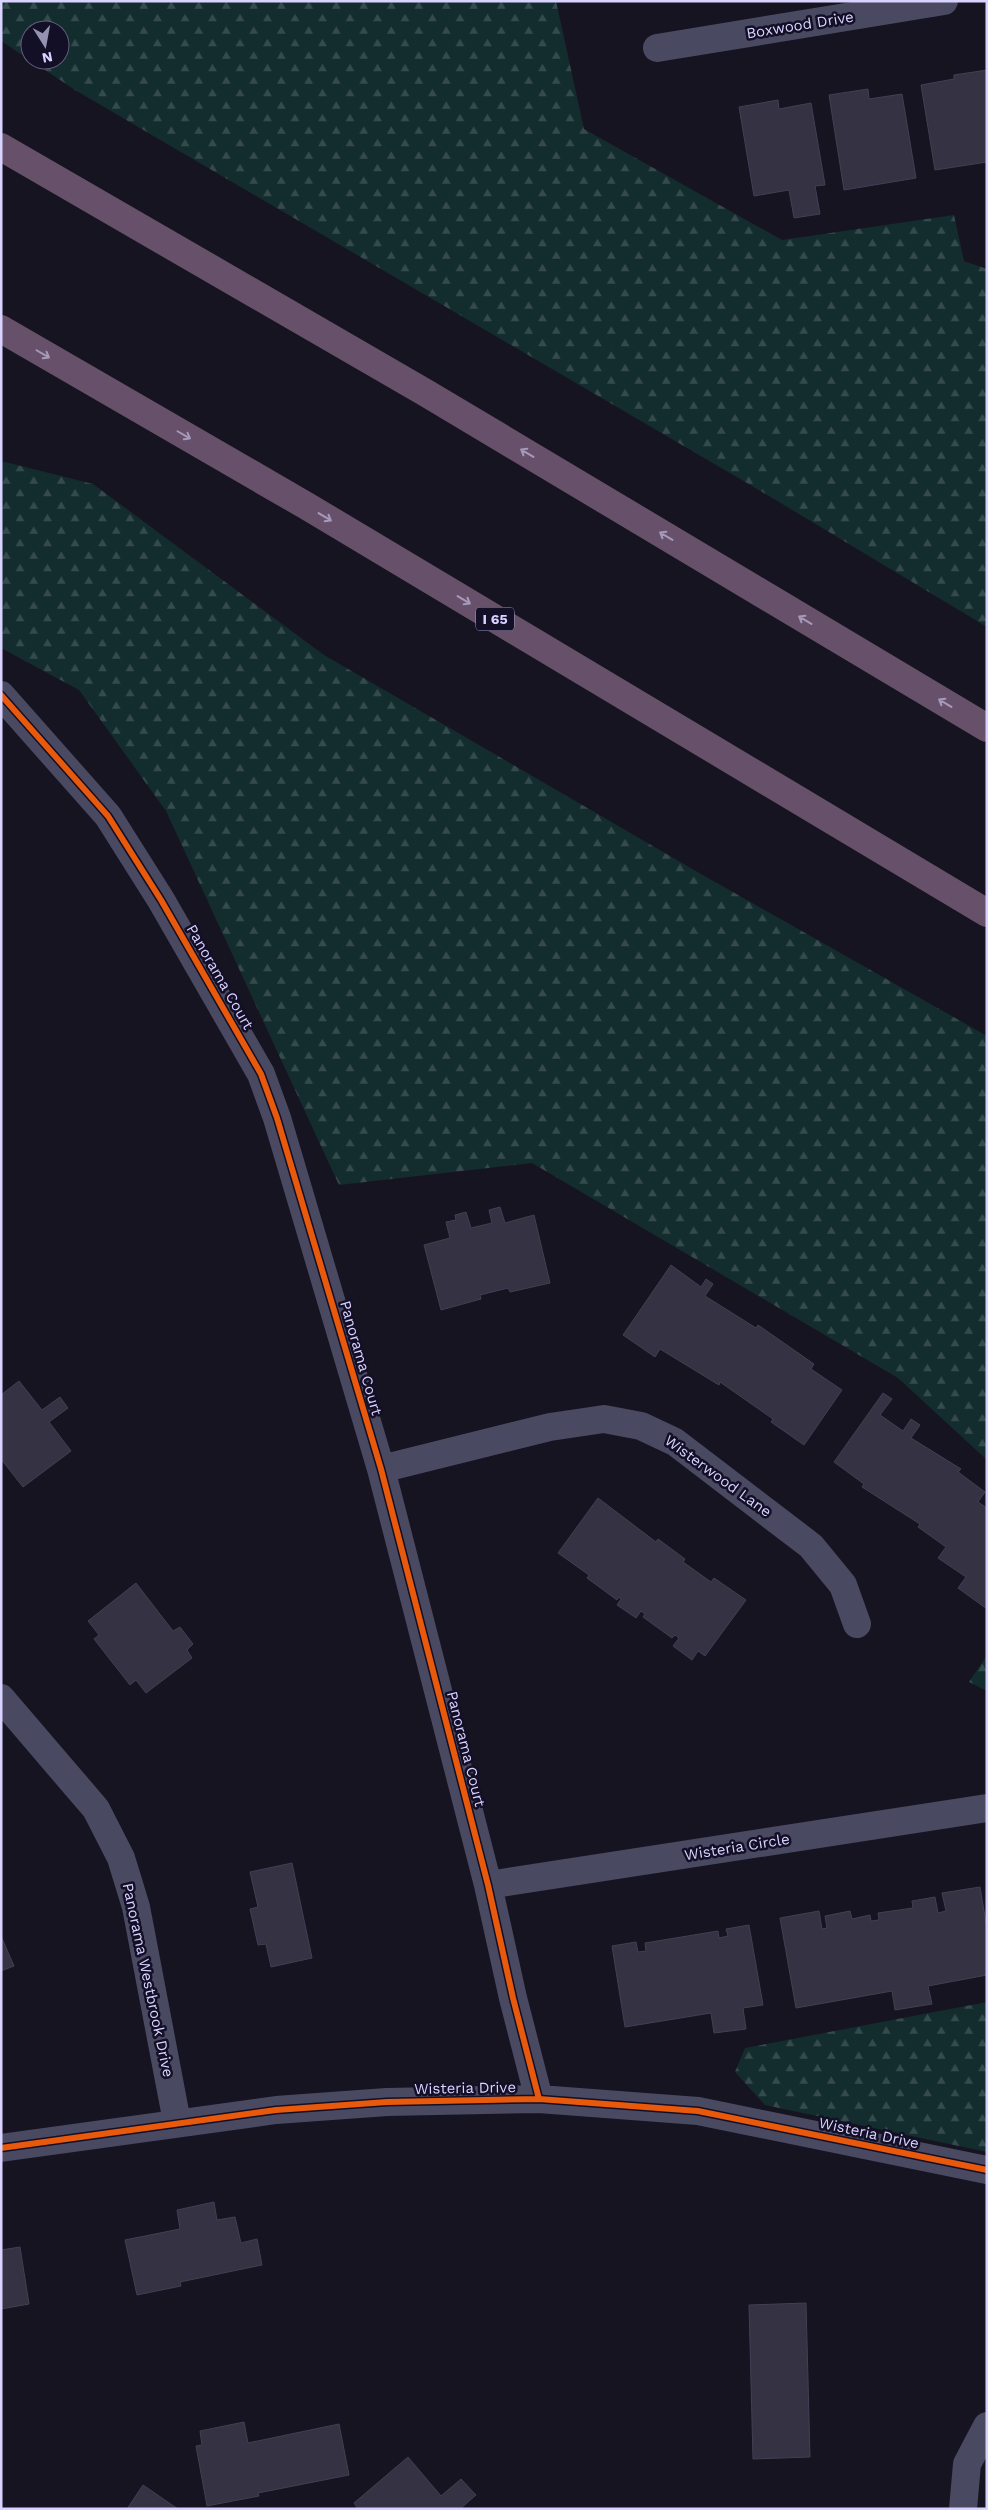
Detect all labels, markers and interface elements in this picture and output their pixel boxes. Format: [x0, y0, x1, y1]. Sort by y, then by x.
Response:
street label: Boxwood Drive [745, 8, 855, 42]
north arrow [20, 20, 70, 70]
text: N [41, 49, 54, 67]
one-way arrow [36, 349, 50, 359]
one-way arrow [177, 431, 191, 441]
one-way arrow [520, 448, 534, 458]
one-way arrow [317, 512, 331, 522]
one-way arrow [659, 531, 673, 541]
one-way arrow [457, 596, 471, 606]
road number: I 65 [476, 608, 514, 630]
one-way arrow [799, 614, 813, 624]
one-way arrow [938, 698, 952, 708]
street label: Panorama Court [183, 921, 258, 1033]
street label: Panorama Court [336, 1299, 386, 1418]
street label: Wisterwood Lane [661, 1431, 775, 1521]
street label: Panorama Court [443, 1689, 489, 1809]
street label: Wisteria Circle [683, 1830, 791, 1864]
street label: Panorama Westbrook Drive [119, 1881, 177, 2079]
street label: Wisteria Drive [414, 2078, 516, 2098]
street label: Wisteria Drive [817, 2114, 921, 2152]

